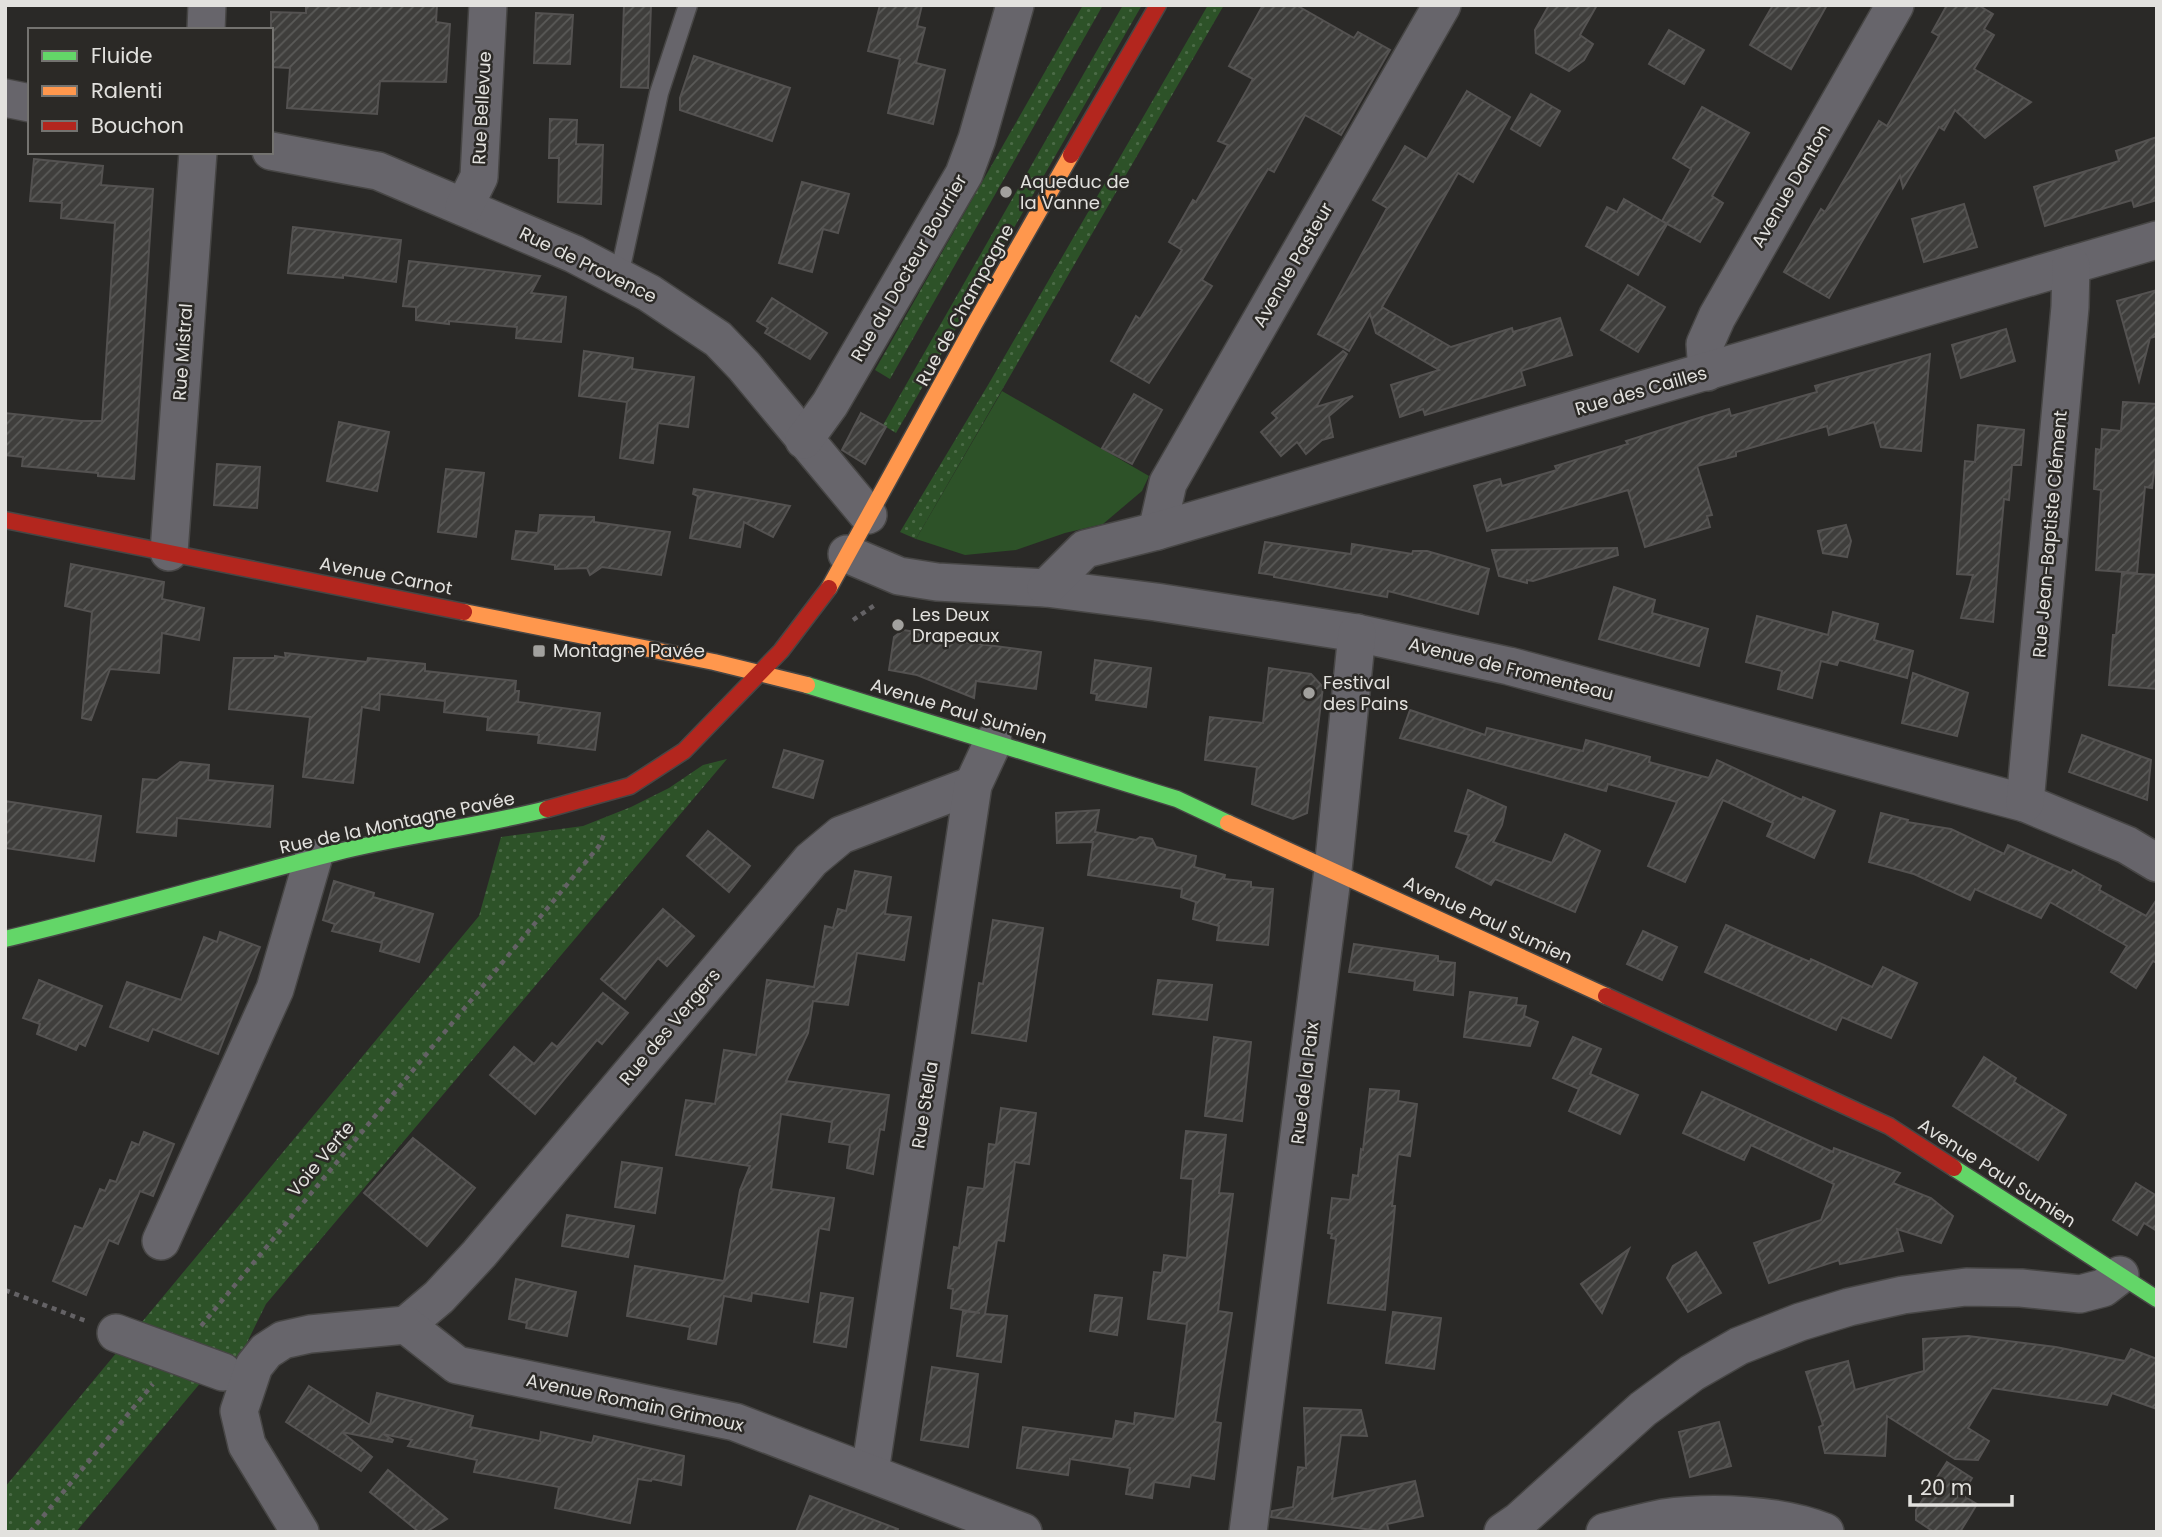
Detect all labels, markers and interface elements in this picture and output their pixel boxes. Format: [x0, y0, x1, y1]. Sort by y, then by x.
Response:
legend [28, 28, 273, 154]
text: Fluide [91, 41, 153, 70]
street label: Rue Bellevue [466, 51, 497, 165]
text: Ralenti [91, 76, 162, 105]
text: Bouchon [91, 111, 184, 140]
street label: Avenue Danton [1745, 120, 1836, 252]
street label: Rue du Docteur Bourrier [845, 169, 973, 366]
place label: Aqueduc de la Vanne [1020, 169, 1130, 215]
marker: Aqueduc de la Vanne [998, 184, 1014, 200]
street label: Avenue Pasteur [1247, 197, 1339, 332]
street label: Rue de Champagne [910, 219, 1020, 390]
street label: Rue de Provence [515, 220, 661, 309]
street label: Rue Mistral [167, 302, 198, 402]
street label: Rue des Cailles [1572, 360, 1710, 421]
street label: Rue Jean-Baptiste Clément [2026, 409, 2073, 659]
street label: Avenue Carnot [318, 550, 455, 601]
place label: Les Deux Drapeaux [912, 602, 1000, 648]
marker: Les Deux Drapeaux [890, 617, 906, 633]
street label: Avenue de Fromenteau [1406, 631, 1616, 706]
place label: Montagne Pavée [553, 638, 705, 663]
marker: Montagne Pavée [531, 643, 547, 659]
place label: Festival des Pains [1323, 670, 1408, 716]
street label: Avenue Paul Sumien [868, 672, 1051, 749]
marker: Festival des Pains [1301, 685, 1317, 701]
street label: Rue de la Montagne Pavée [277, 785, 517, 860]
street label: Avenue Paul Sumien [1400, 869, 1577, 970]
street label: Rue des Vergers [613, 963, 726, 1090]
street label: Rue de la Paix [1285, 1020, 1324, 1146]
street label: Rue Stella [905, 1060, 944, 1150]
street label: Avenue Paul Sumien [1914, 1112, 2081, 1233]
street label: Voie Verte [282, 1115, 360, 1202]
street label: Avenue Romain Grimoux [524, 1367, 746, 1438]
scale bar [1910, 1464, 2011, 1508]
text: 20 m [1920, 1473, 1973, 1502]

